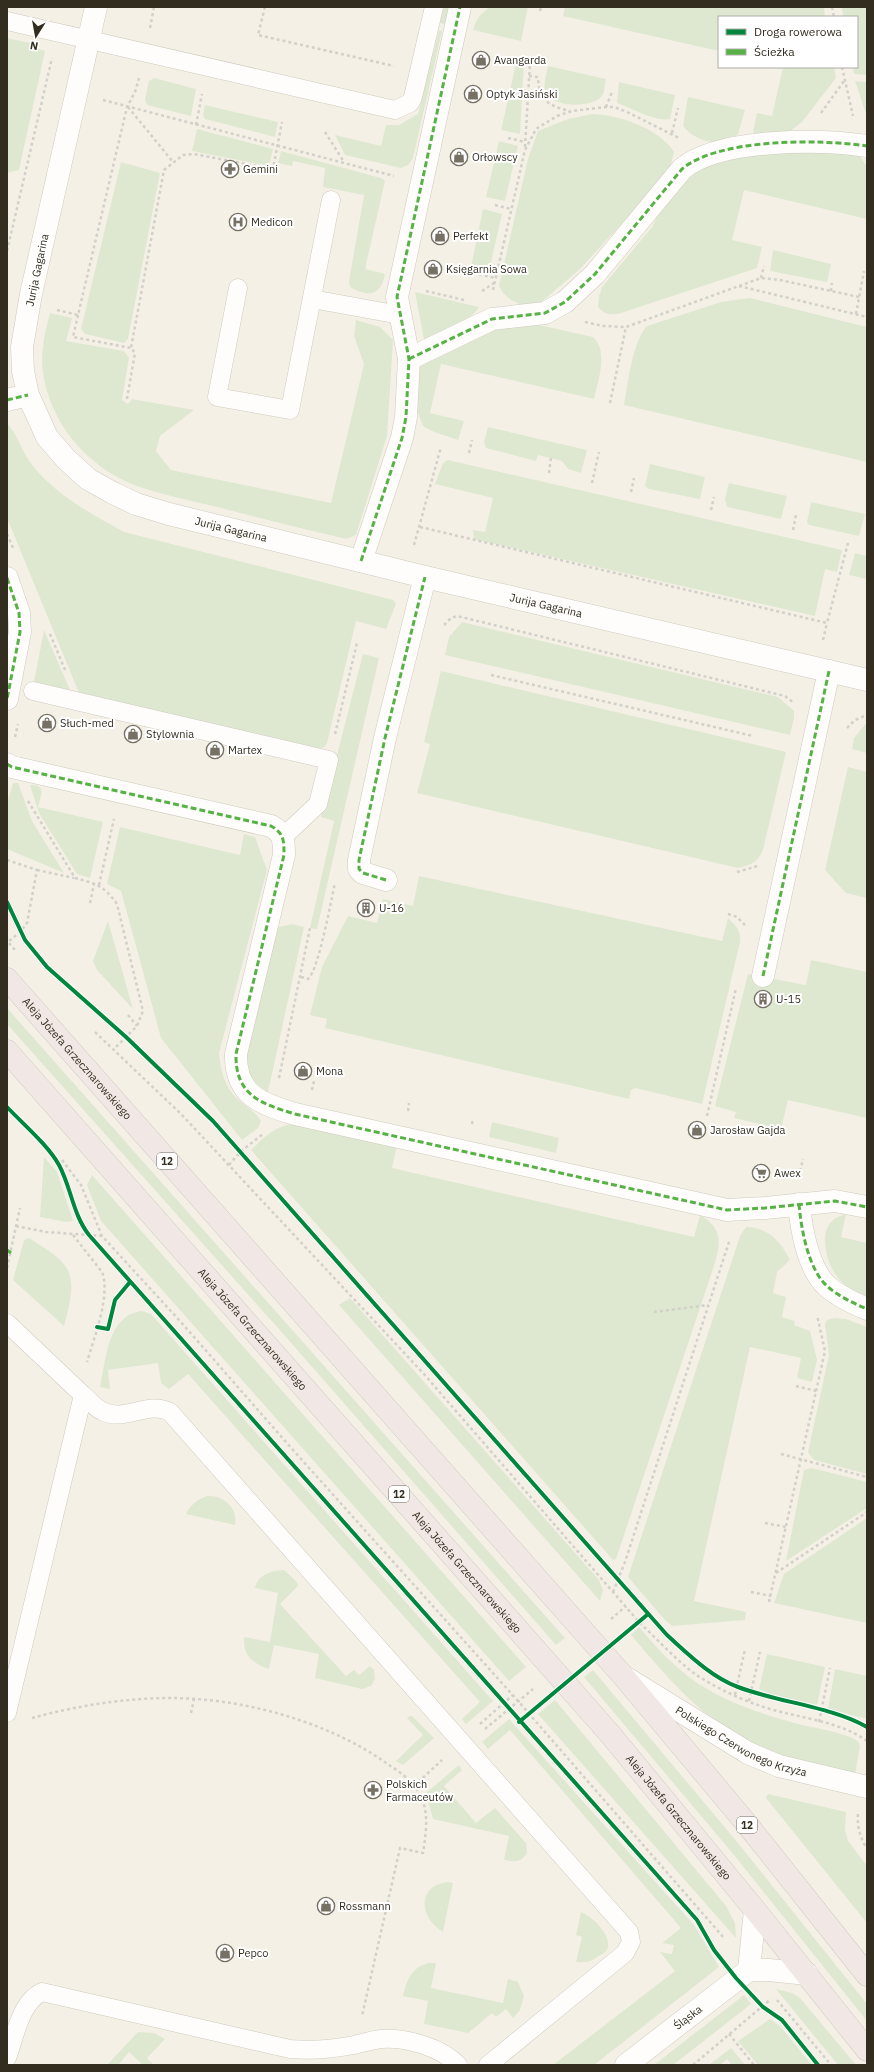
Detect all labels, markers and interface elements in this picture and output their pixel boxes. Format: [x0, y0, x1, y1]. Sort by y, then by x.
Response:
north arrow [16, 16, 56, 56]
legend [718, 16, 858, 68]
text: Droga rowerowa [754, 24, 843, 39]
text: N [29, 38, 39, 53]
text: Ścieżka [754, 44, 795, 59]
shop icon: Avangarda [471, 50, 491, 70]
place label: Avangarda [494, 53, 546, 67]
shop icon: Optyk Jasiński [463, 84, 483, 104]
place label: Optyk Jasiński [486, 87, 558, 101]
shop icon: Orłowscy [449, 147, 469, 167]
place label: Orłowscy [472, 150, 518, 164]
pharmacy icon: Gemini [220, 159, 240, 179]
place label: Gemini [243, 162, 278, 176]
hospital icon: Medicon [228, 212, 248, 232]
place label: Medicon [251, 215, 293, 229]
shop icon: Perfekt [430, 226, 450, 246]
place label: Perfekt [453, 229, 489, 243]
street label: Jurija Gagarina [22, 232, 52, 308]
shop icon: Księgarnia Sowa [423, 259, 443, 279]
place label: Księgarnia Sowa [446, 262, 527, 276]
street label: Jurija Gagarina [193, 514, 269, 545]
street label: Jurija Gagarina [508, 590, 584, 620]
shop icon: Słuch-med [37, 713, 57, 733]
place label: Słuch-med [60, 716, 114, 730]
shop icon: Stylownia [123, 724, 143, 744]
place label: Stylownia [146, 727, 194, 741]
shop icon: Martex [205, 740, 225, 760]
place label: Martex [228, 743, 263, 757]
building icon: U-16 [356, 898, 376, 918]
place label: U-16 [379, 901, 404, 915]
building icon: U-15 [753, 989, 773, 1009]
place label: U-15 [776, 992, 801, 1006]
street label: Aleja Józefa Grzecznarowskiego [20, 995, 135, 1122]
shop icon: Mona [293, 1061, 313, 1081]
place label: Mona [316, 1064, 343, 1078]
shop icon: Jarosław Gajda [687, 1120, 707, 1140]
place label: Jarosław Gajda [710, 1123, 786, 1137]
road number: 12 [157, 1153, 177, 1169]
supermarket icon: Awex [751, 1163, 771, 1183]
place label: Awex [774, 1166, 801, 1180]
street label: Aleja Józefa Grzecznarowskiego [195, 1265, 310, 1393]
road number: 12 [389, 1486, 409, 1502]
street label: Aleja Józefa Grzecznarowskiego [409, 1508, 525, 1636]
street label: Polskiego Czerwonego Krzyża [673, 1703, 808, 1779]
street label: Aleja Józefa Grzecznarowskiego [623, 1752, 734, 1883]
place label: Polskich Farmaceutów [386, 1777, 454, 1804]
pharmacy icon: Polskich Farmaceutów [363, 1780, 383, 1800]
road number: 12 [737, 1817, 757, 1833]
shop icon: Rossmann [316, 1896, 336, 1916]
place label: Rossmann [339, 1899, 391, 1913]
shop icon: Pepco [215, 1943, 235, 1963]
place label: Pepco [238, 1946, 269, 1960]
street label: Śląska [671, 2002, 705, 2033]

